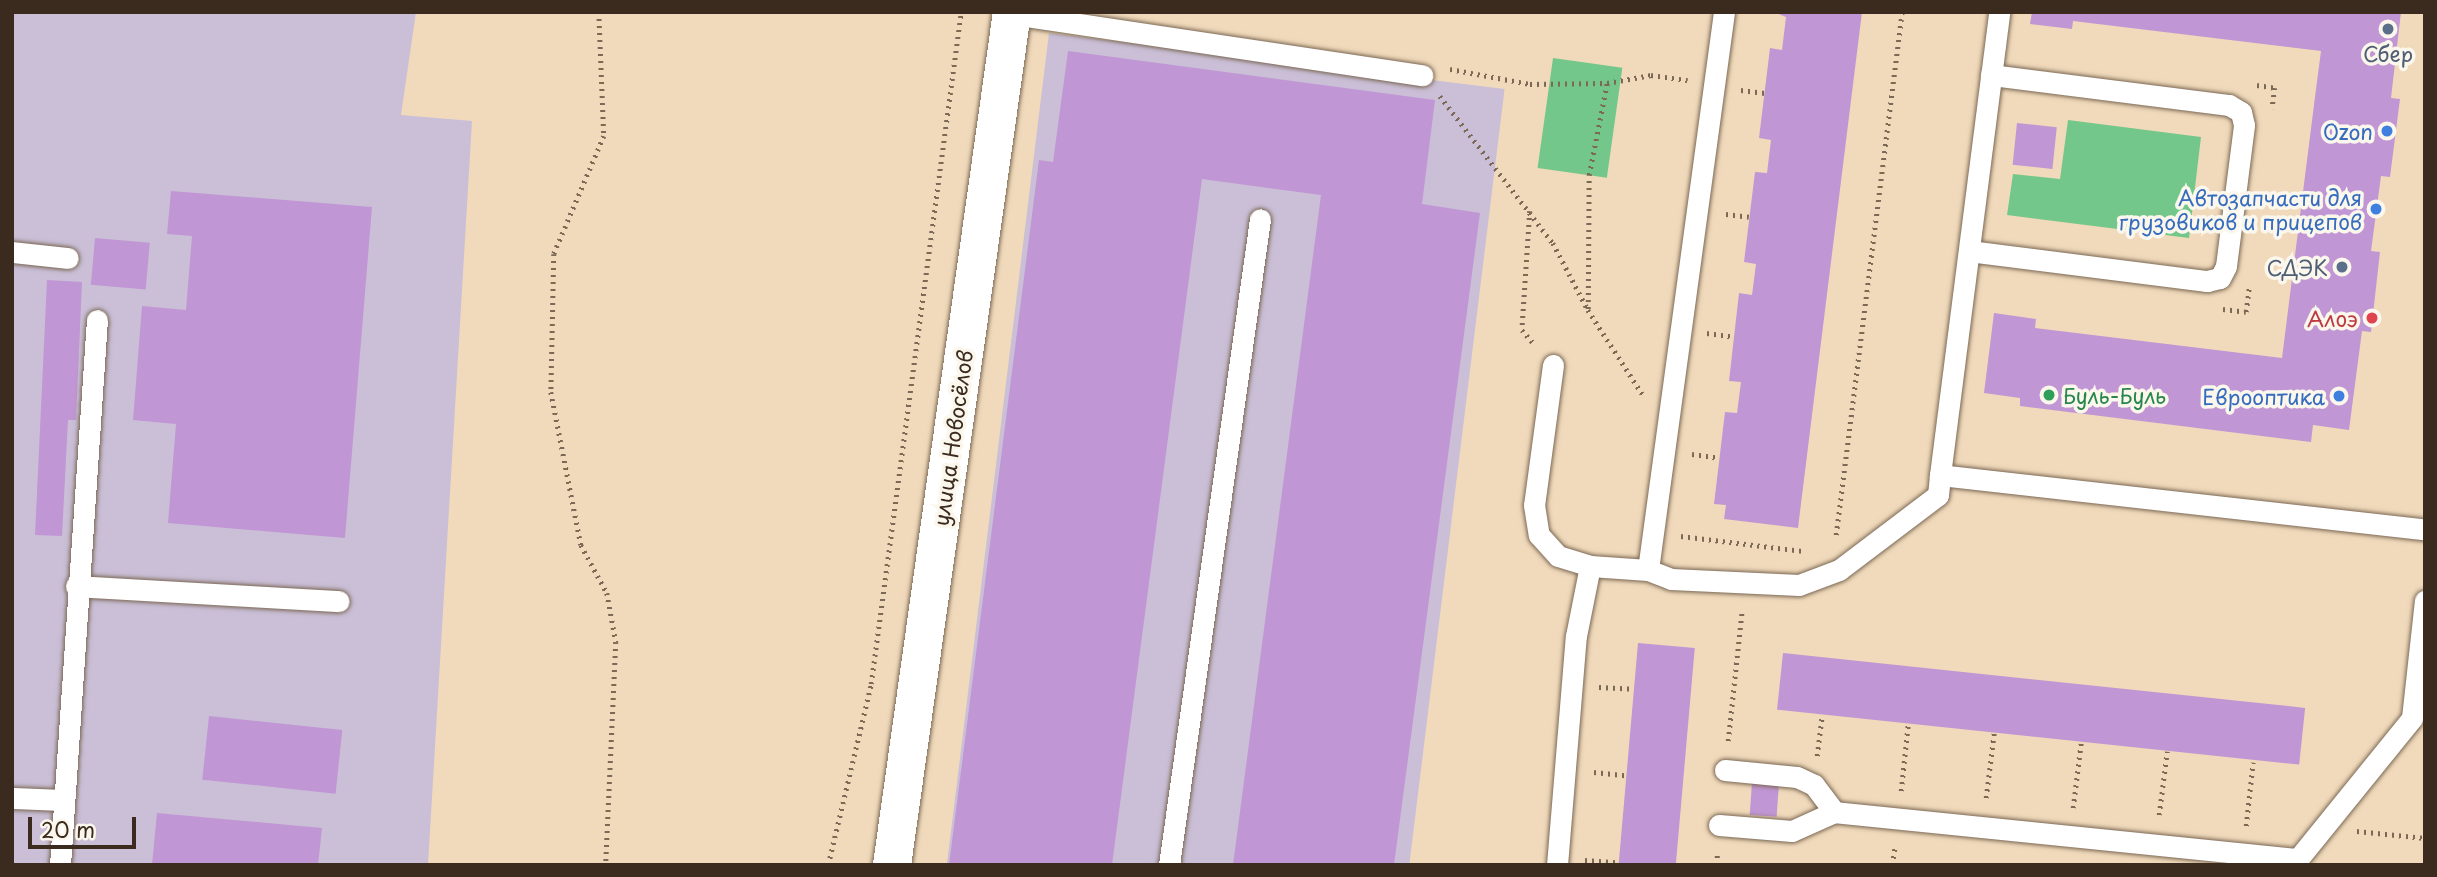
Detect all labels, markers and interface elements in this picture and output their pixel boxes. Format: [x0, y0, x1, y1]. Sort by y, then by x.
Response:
marker: Сбер [2380, 21, 2396, 37]
place label: Сбер [2363, 40, 2413, 66]
place label: Ozon [2323, 118, 2373, 144]
marker: Ozon [2379, 123, 2395, 139]
place label: Автозапчасти для грузовиков и прицепов [2118, 184, 2362, 234]
marker: Автозапчасти для грузовиков и прицепов [2368, 201, 2384, 217]
place label: СДЭК [2266, 254, 2328, 280]
marker: СДЭК [2334, 259, 2350, 275]
place label: Алоэ [2307, 305, 2358, 331]
marker: Алоэ [2364, 310, 2380, 326]
street label: улица Новосёлов [927, 348, 977, 528]
place label: Буль-Буль [2063, 382, 2166, 408]
place label: Еврооптика [2202, 383, 2325, 409]
marker: Буль-Буль [2041, 387, 2057, 403]
marker: Еврооптика [2331, 388, 2347, 404]
scale bar [32, 804, 140, 848]
text: 20 m [41, 813, 95, 845]

